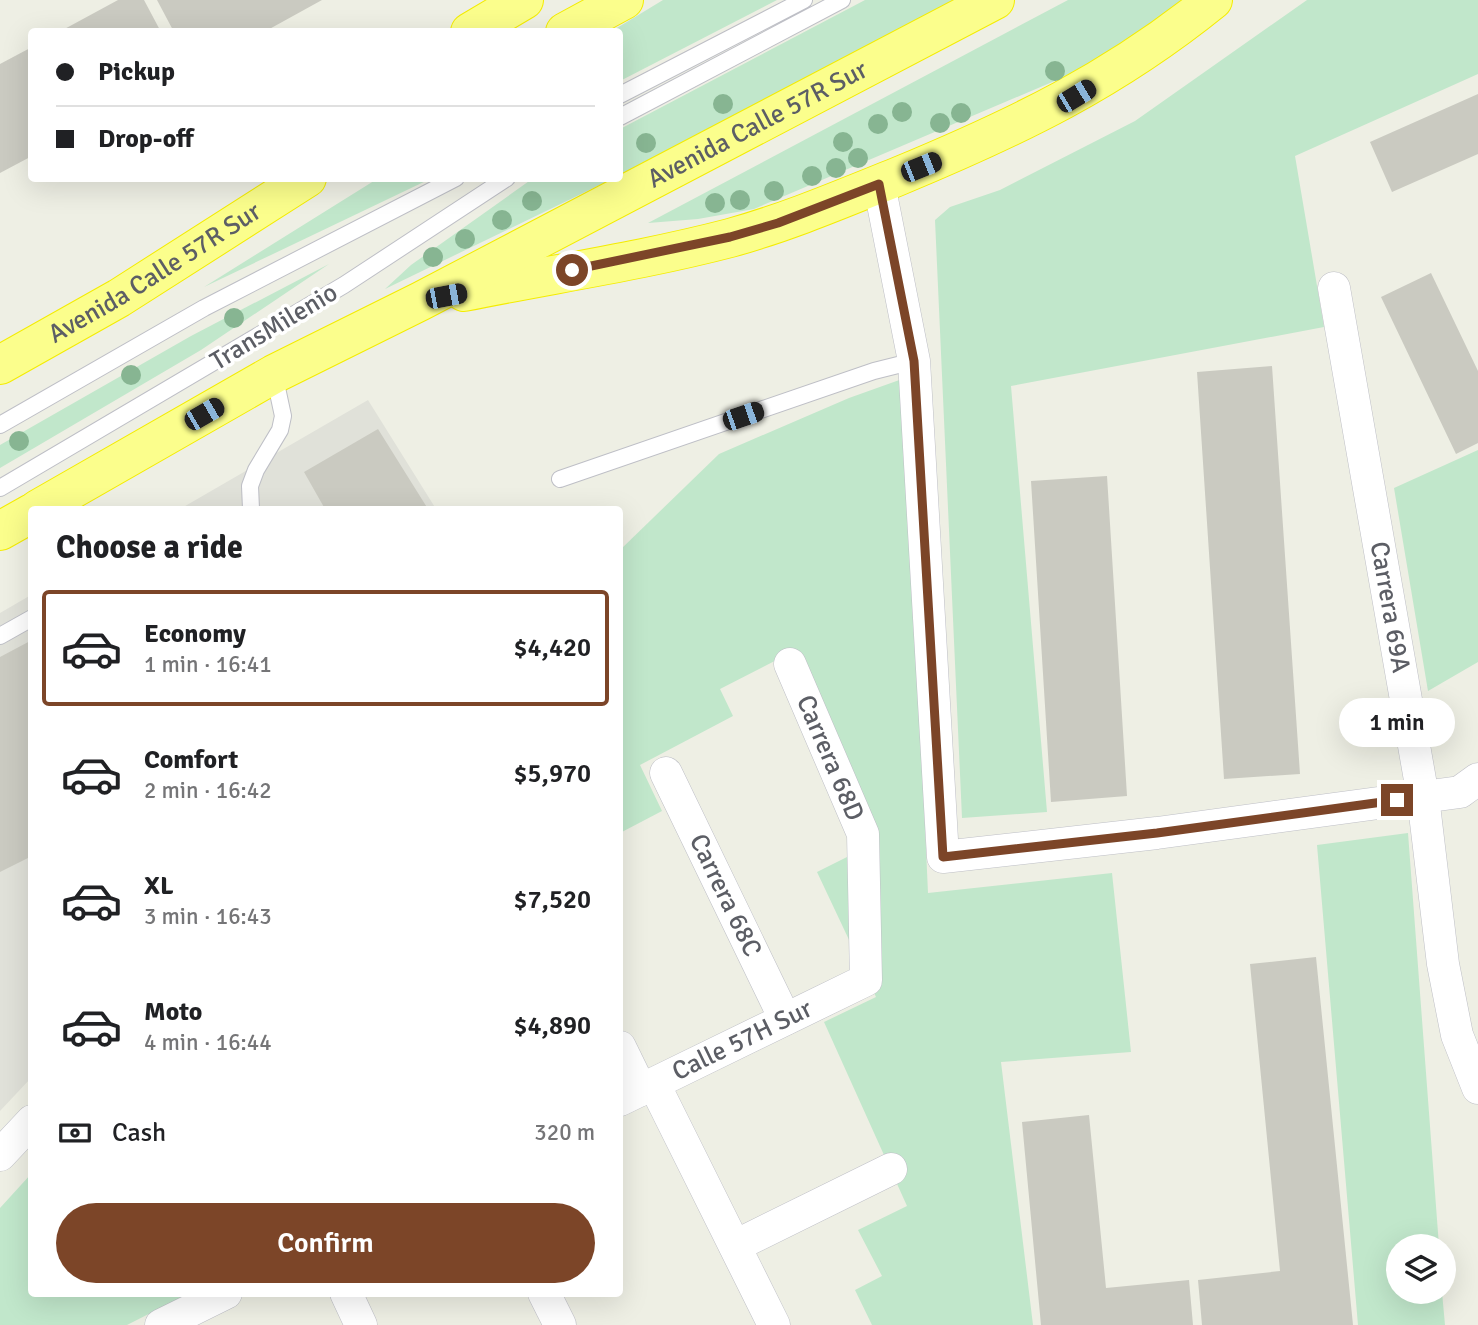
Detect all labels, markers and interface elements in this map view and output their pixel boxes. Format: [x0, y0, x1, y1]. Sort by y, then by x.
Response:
street label: Avenida Calle 57R Sur [642, 54, 873, 195]
text: Pickup [98, 56, 175, 88]
car [1053, 76, 1100, 116]
text: Drop-off [98, 123, 194, 155]
car [898, 149, 945, 185]
street label: Avenida Calle 57R Sur [43, 195, 267, 350]
route start [556, 254, 588, 286]
street label: TransMilenio [205, 277, 343, 377]
car [424, 282, 469, 310]
car [181, 394, 228, 434]
car [720, 399, 767, 433]
text: Choose a ride [56, 528, 243, 567]
street label: Carrera 69A [1363, 539, 1417, 675]
icon: car [60, 617, 123, 680]
text: Economy [144, 618, 246, 650]
text: $4,420 [513, 632, 591, 664]
text: 1 min · 16:41 [144, 650, 272, 679]
street label: Carrera 68D [789, 690, 871, 826]
callout: 1 min [1339, 698, 1455, 748]
text: 1 min [1369, 708, 1425, 737]
icon: car [60, 743, 123, 806]
text: Comfort [144, 744, 238, 776]
text: $5,970 [513, 758, 591, 790]
text: 2 min · 16:42 [144, 776, 272, 805]
route end [1381, 784, 1413, 816]
street label: Carrera 68C [682, 829, 768, 962]
icon: car [60, 869, 123, 932]
text: XL [144, 870, 174, 902]
text: $7,520 [513, 884, 591, 916]
text: 3 min · 16:43 [144, 902, 272, 931]
street label: Calle 57H Sur [667, 993, 818, 1088]
icon: car [60, 995, 123, 1058]
text: Moto [144, 996, 202, 1028]
text: $4,890 [513, 1010, 591, 1042]
text: 4 min · 16:44 [144, 1028, 272, 1057]
icon: cash [56, 1114, 94, 1152]
text: Cash [112, 1117, 166, 1149]
text: 320 m [534, 1118, 595, 1147]
button: Confirm [56, 1203, 595, 1283]
map controls [1386, 1234, 1456, 1304]
button: layers [1386, 1234, 1456, 1304]

